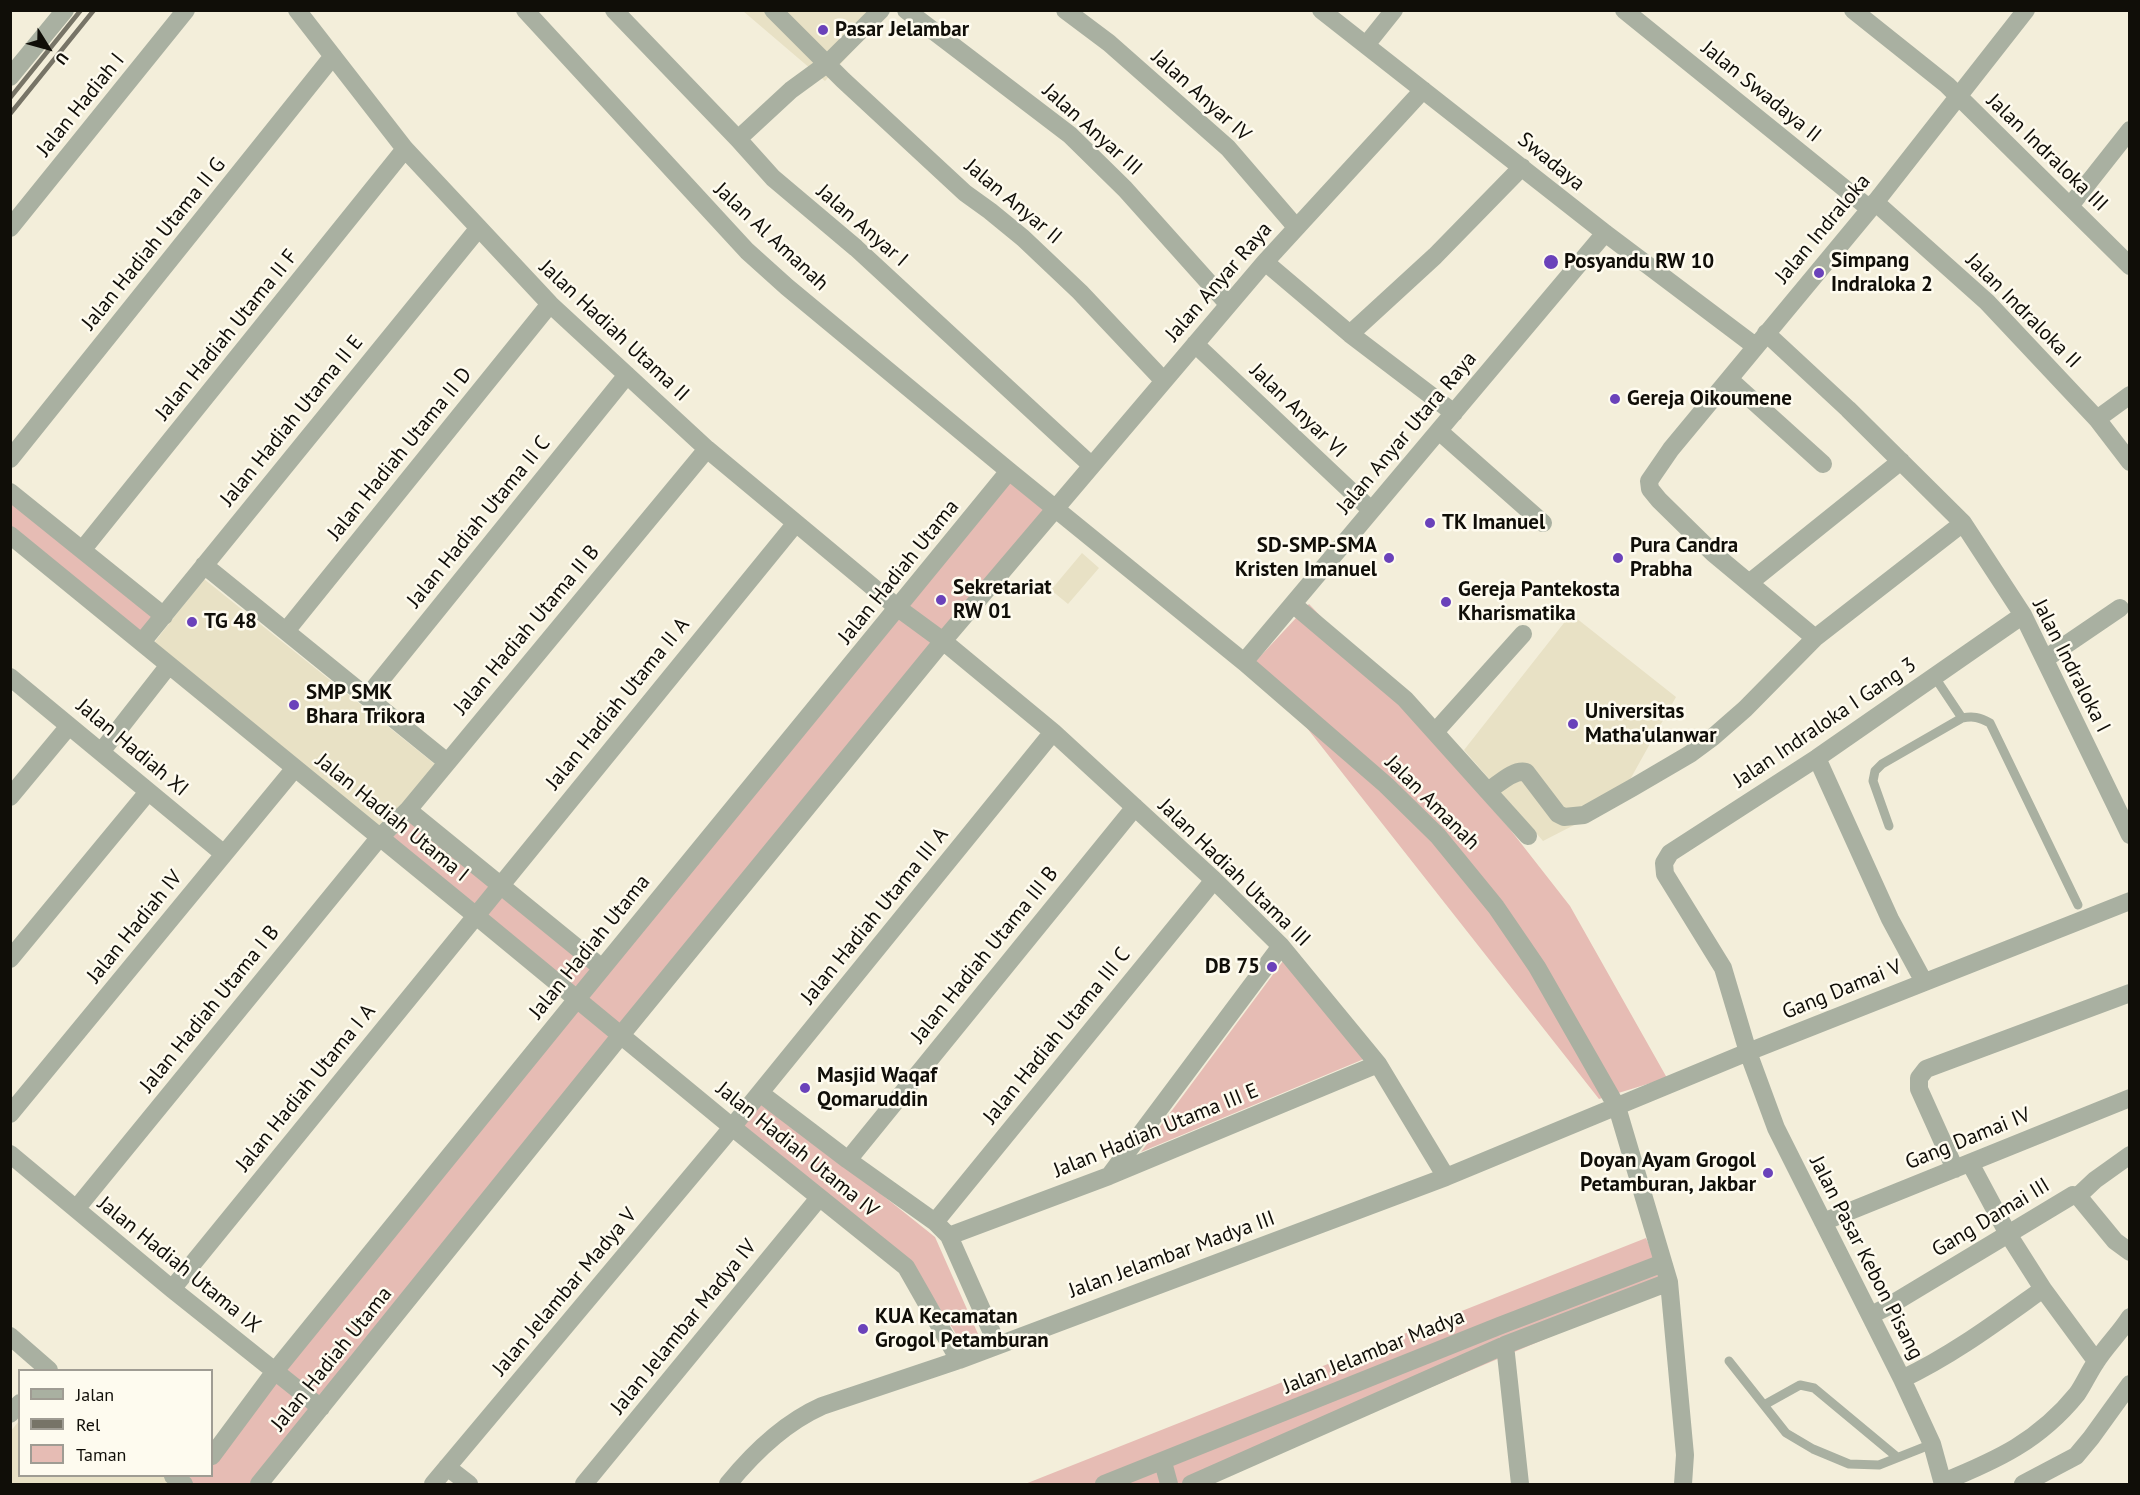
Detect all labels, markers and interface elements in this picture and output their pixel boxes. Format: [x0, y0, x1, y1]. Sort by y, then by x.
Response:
place label: Pasar Jelambar [835, 17, 969, 43]
north arrow [18, 18, 78, 78]
marker: Pasar Jelambar [816, 23, 830, 37]
street label: Jalan Swadaya II [1696, 36, 1826, 148]
street label: Jalan Anyar IV [1146, 45, 1256, 147]
street label: Jalan Hadiah I [32, 48, 130, 162]
text: U [51, 49, 73, 69]
street label: Jalan Anyar III [1037, 79, 1147, 181]
street label: Jalan Indraloka III [1981, 89, 2113, 217]
street label: Swadaya [1512, 127, 1590, 197]
street label: Jalan Hadiah Utama II G [77, 153, 231, 335]
street label: Jalan Anyar II [959, 154, 1067, 250]
street label: Jalan Indraloka [1770, 169, 1876, 289]
street label: Jalan Al Amanah [709, 178, 833, 296]
street label: Jalan Anyar I [811, 179, 913, 273]
street label: Jalan Anyar Raya [1160, 217, 1278, 347]
street label: Jalan Hadiah Utama II F [150, 245, 304, 425]
place label: Simpang Indraloka 2 [1831, 248, 1933, 298]
street label: Jalan Indraloka II [1960, 248, 2086, 374]
place label: Posyandu RW 10 [1564, 249, 1714, 275]
marker: Posyandu RW 10 [1542, 253, 1560, 271]
street label: Jalan Hadiah Utama II [534, 255, 694, 407]
marker: Simpang Indraloka 2 [1812, 266, 1826, 280]
street label: Jalan Hadiah Utama II E [215, 330, 369, 512]
street label: Jalan Anyar Utara Raya [1332, 347, 1482, 519]
street label: Jalan Anyar VI [1244, 359, 1352, 463]
street label: Jalan Hadiah Utama II D [323, 363, 477, 545]
place label: Gereja Oikoumene [1627, 386, 1792, 412]
marker: Gereja Oikoumene [1608, 392, 1622, 406]
street label: Jalan Hadiah Utama II C [402, 431, 556, 613]
street label: Jalan Hadiah Utama [833, 495, 965, 649]
place label: TK Imanuel [1442, 510, 1545, 536]
marker: TK Imanuel [1423, 516, 1437, 530]
place label: SD-SMP-SMA Kristen Imanuel [1235, 533, 1377, 583]
place label: Pura Candra Prabha [1630, 533, 1738, 583]
street label: Jalan Hadiah Utama II B [449, 540, 605, 720]
marker: SD-SMP-SMA Kristen Imanuel [1382, 551, 1396, 565]
marker: Pura Candra Prabha [1611, 551, 1625, 565]
place label: Sekretariat RW 01 [953, 575, 1052, 625]
place label: Gereja Pantekosta Kharismatika [1458, 577, 1620, 627]
marker: Sekretariat RW 01 [934, 593, 948, 607]
marker: Gereja Pantekosta Kharismatika [1439, 595, 1453, 609]
street label: Jalan Indraloka I [2027, 595, 2115, 737]
place label: TG 48 [204, 609, 257, 635]
street label: Jalan Hadiah Utama II A [541, 613, 695, 795]
marker: TG 48 [185, 615, 199, 629]
street label: Jalan Indraloka I Gang 3 [1729, 652, 1921, 794]
place label: SMP SMK Bhara Trikora [306, 680, 425, 730]
street label: Jalan Hadiah XI [71, 694, 193, 802]
marker: SMP SMK Bhara Trikora [287, 698, 301, 712]
place label: Universitas Matha'ulanwar [1585, 699, 1717, 749]
marker: Universitas Matha'ulanwar [1566, 717, 1580, 731]
street label: Jalan Hadiah Utama I [310, 749, 474, 887]
street label: Jalan Amanah [1379, 750, 1485, 856]
street label: Jalan Hadiah Utama III [1153, 794, 1315, 952]
street label: Jalan Hadiah Utama III A [796, 823, 954, 1009]
street label: Jalan Hadiah Utama III B [906, 862, 1064, 1048]
street label: Jalan Hadiah IV [82, 866, 188, 988]
street label: Jalan Hadiah Utama [524, 870, 656, 1024]
street label: Jalan Hadiah Utama I B [135, 920, 285, 1098]
street label: Jalan Hadiah Utama III C [978, 943, 1136, 1129]
place label: DB 75 [1205, 954, 1260, 980]
street label: Gang Damai V [1779, 955, 1905, 1025]
marker: DB 75 [1265, 960, 1279, 974]
street label: Jalan Hadiah Utama I A [231, 999, 381, 1177]
place label: Masjid Waqaf Qomaruddin [817, 1063, 937, 1113]
street label: Jalan Hadiah Utama IV [711, 1077, 883, 1223]
street label: Jalan Hadiah Utama III E [1050, 1078, 1262, 1184]
marker: Masjid Waqaf Qomaruddin [798, 1081, 812, 1095]
street label: Gang Damai IV [1902, 1102, 2034, 1176]
place label: Doyan Ayam Grogol Petamburan, Jakbar [1580, 1148, 1756, 1198]
street label: Jalan Pasar Kebon Pisang [1804, 1152, 1928, 1364]
marker: Doyan Ayam Grogol Petamburan, Jakbar [1761, 1166, 1775, 1180]
street label: Gang Damai III [1928, 1173, 2054, 1263]
street label: Jalan Hadiah Utama IX [92, 1191, 266, 1339]
street label: Jalan Jelambar Madya V [487, 1203, 643, 1381]
street label: Jalan Jelambar Madya III [1065, 1206, 1279, 1304]
street label: Jalan Jelambar Madya IV [606, 1235, 762, 1419]
street label: Jalan Hadiah Utama [266, 1282, 398, 1436]
place label: KUA Kecamatan Grogol Petamburan [875, 1304, 1049, 1354]
street label: Jalan Jelambar Madya [1280, 1304, 1468, 1400]
marker: KUA Kecamatan Grogol Petamburan [856, 1322, 870, 1336]
legend [18, 1369, 213, 1477]
text: Jalan [76, 1383, 114, 1406]
text: Rel [76, 1413, 100, 1436]
text: Taman [76, 1443, 126, 1466]

